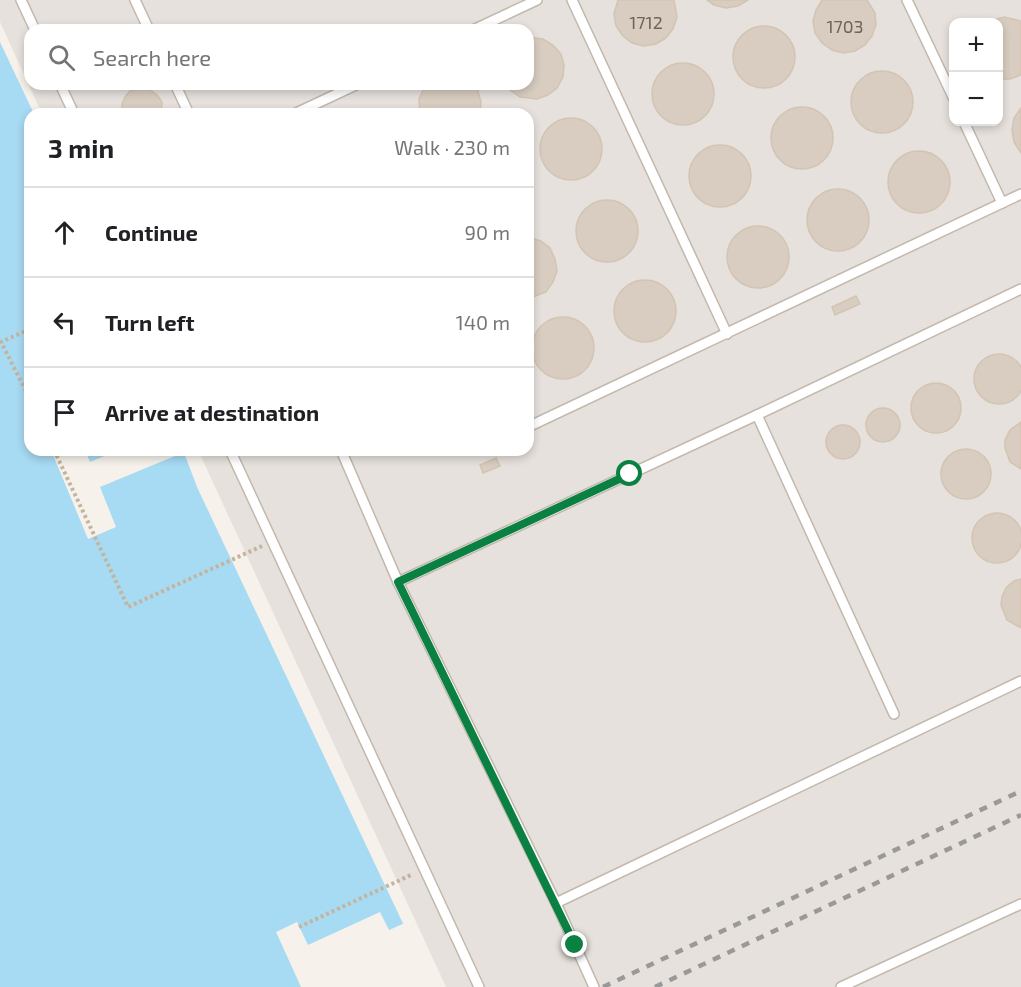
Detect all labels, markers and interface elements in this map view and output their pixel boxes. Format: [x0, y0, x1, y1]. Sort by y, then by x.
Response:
house number: 1712 [629, 11, 663, 33]
house number: 1703 [826, 15, 864, 37]
map controls [949, 18, 1003, 126]
button: + [949, 18, 1003, 72]
search box [24, 24, 534, 90]
icon: search [45, 41, 78, 74]
text: Search here [93, 44, 211, 70]
button: − [949, 72, 1003, 126]
text: 3 min [48, 132, 114, 163]
text: Walk · 230 m [394, 135, 510, 159]
icon: ahead [48, 216, 81, 249]
text: Continue [105, 219, 198, 245]
text: 90 m [465, 220, 510, 244]
icon: left [48, 306, 81, 339]
text: Turn left [105, 309, 194, 335]
text: 140 m [456, 310, 510, 334]
icon: arrive [48, 396, 81, 429]
text: Arrive at destination [105, 399, 319, 425]
route start [616, 460, 642, 486]
route end [561, 931, 587, 957]

